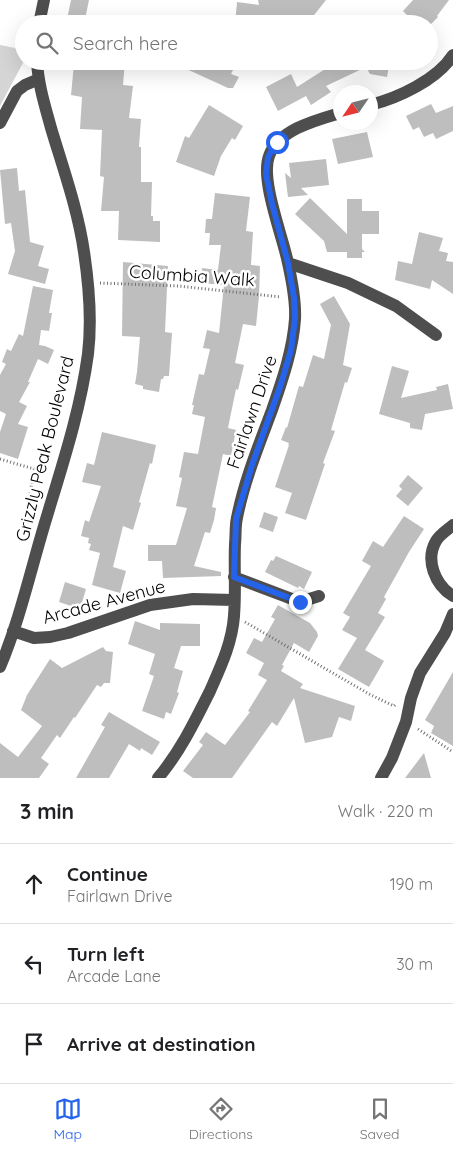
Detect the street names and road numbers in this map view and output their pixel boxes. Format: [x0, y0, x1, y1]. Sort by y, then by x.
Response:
street label: Columbia Walk [128, 260, 256, 291]
street label: Fairlawn Drive [221, 352, 282, 472]
street label: Grizzly Peak Boulevard [10, 354, 79, 544]
street label: Arcade Avenue [40, 574, 168, 629]

